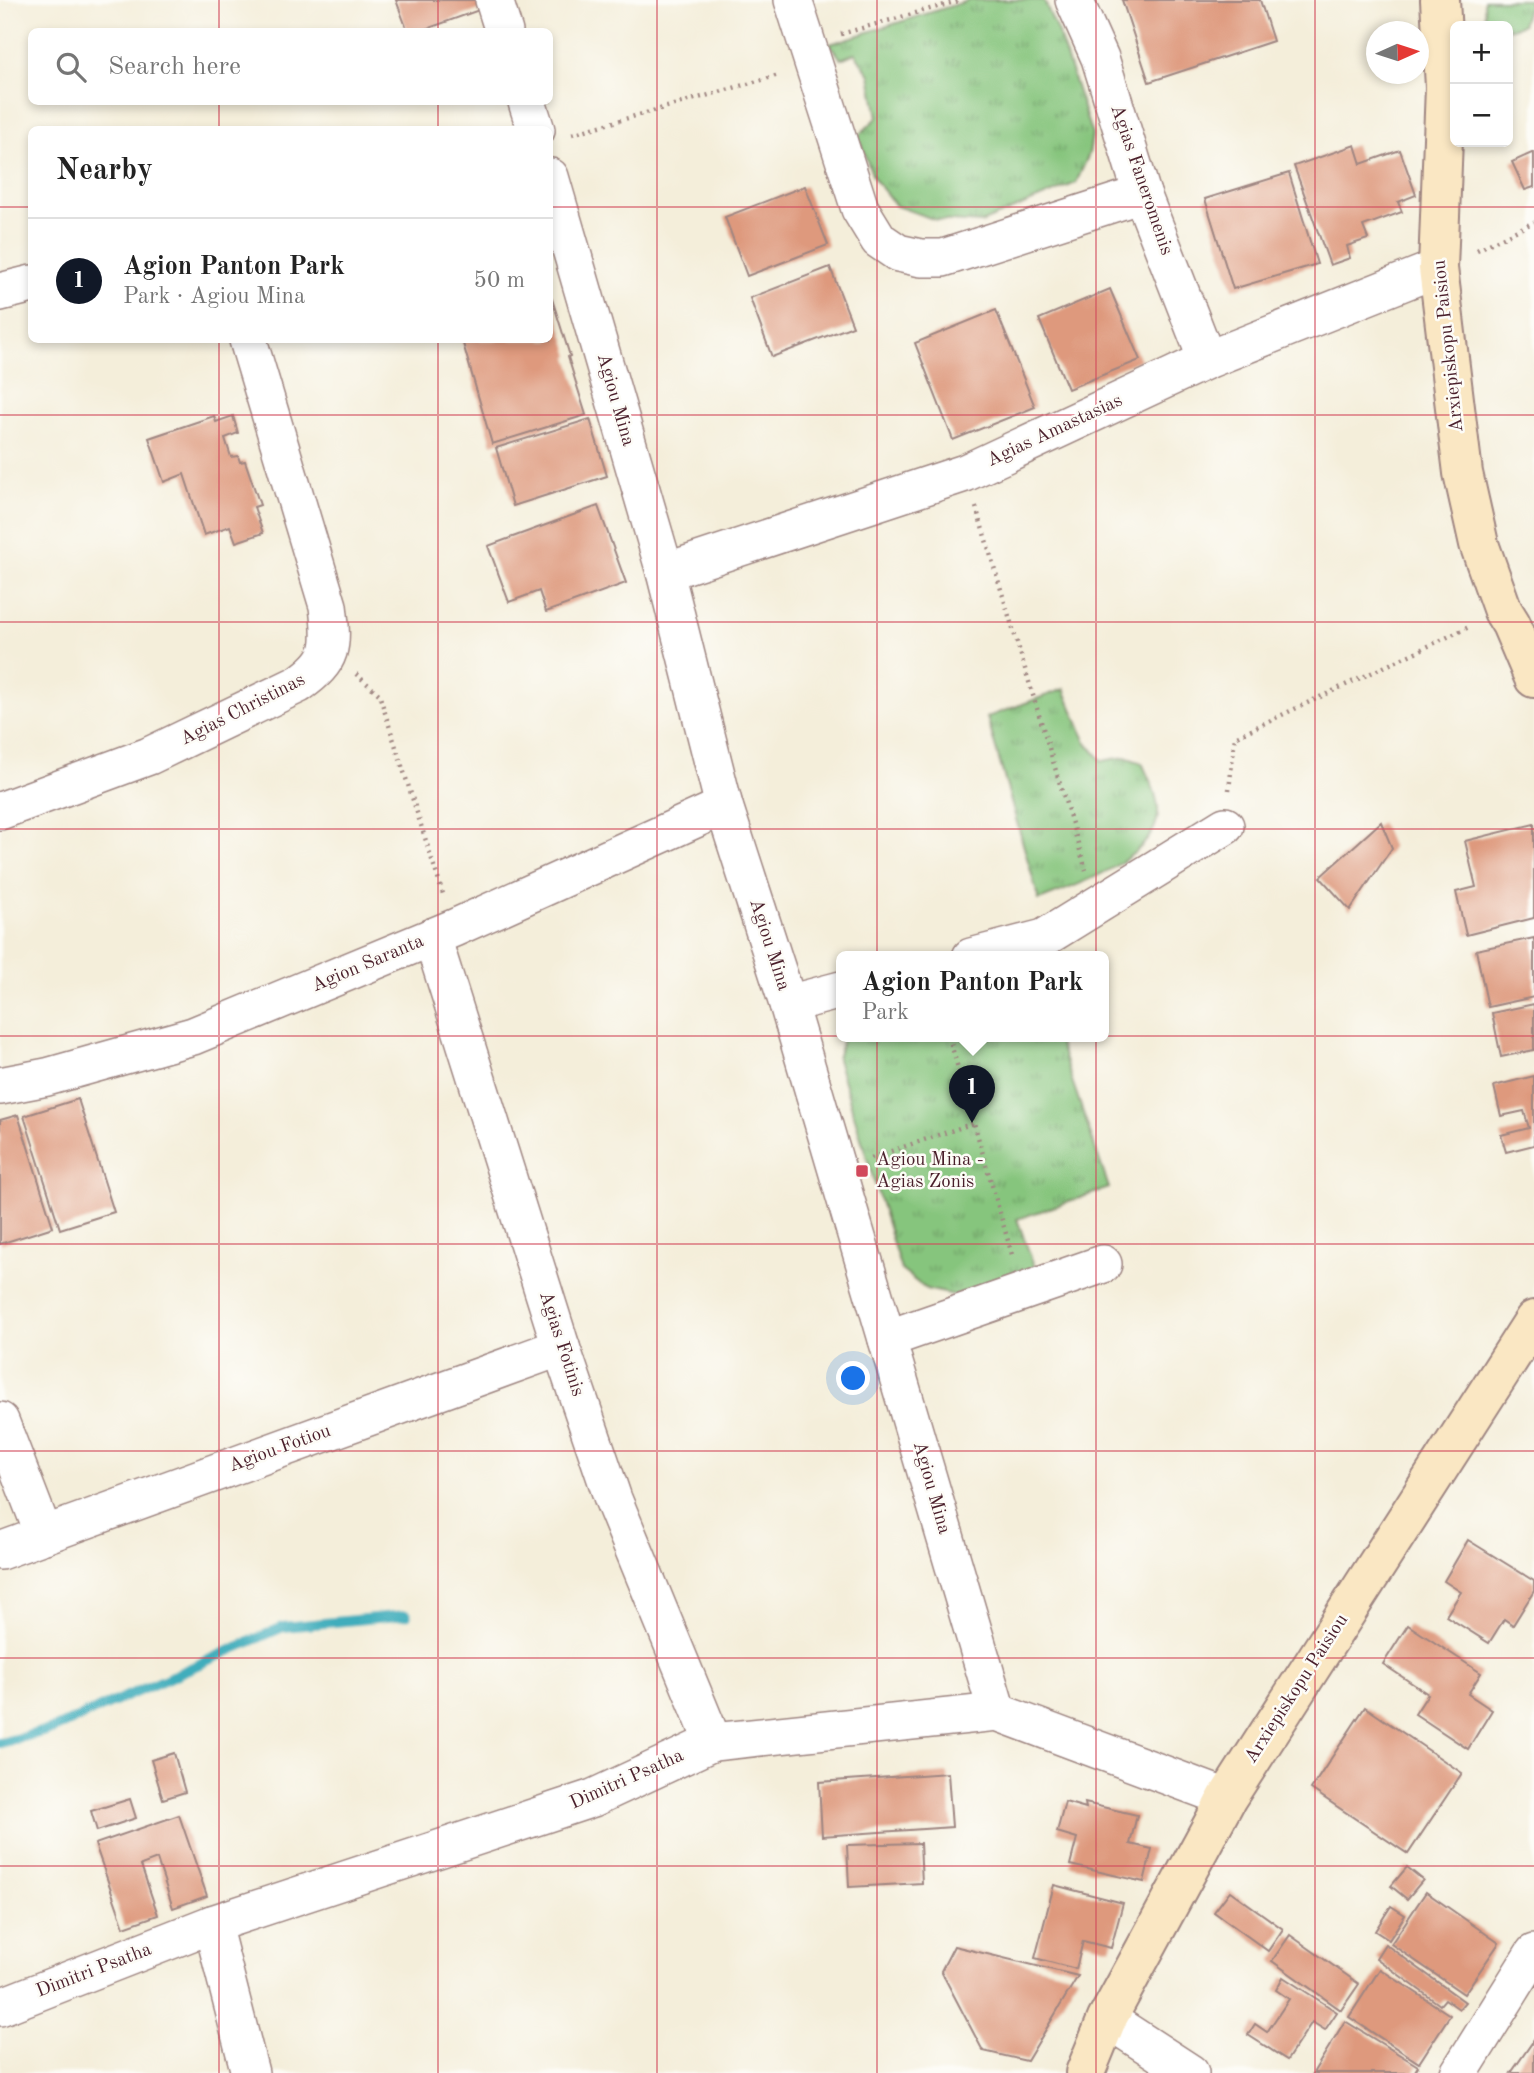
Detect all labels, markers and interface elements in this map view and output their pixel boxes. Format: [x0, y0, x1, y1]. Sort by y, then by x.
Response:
north arrow [1366, 21, 1429, 84]
map controls [1450, 21, 1513, 147]
button: + [1450, 21, 1513, 84]
search box [28, 28, 553, 105]
icon: search [52, 48, 90, 86]
text: Search here [108, 54, 241, 80]
button: − [1450, 84, 1513, 147]
street label: Agias Faneromenis [1106, 102, 1176, 258]
text: Nearby [56, 156, 153, 186]
text: Agion Panton Park [123, 254, 345, 280]
street label: Arxiepiskopu Paisiou [1430, 259, 1468, 433]
text: 1 [72, 269, 86, 292]
text: 50 m [474, 269, 525, 292]
text: Park · Agiou Mina [123, 285, 305, 308]
street label: Agiou Mina [593, 351, 637, 449]
street label: Agias Amastasias [984, 391, 1126, 471]
street label: Agias Christinas [178, 670, 308, 750]
street label: Agiou Mina [745, 897, 793, 994]
street label: Agion Saranta [309, 932, 427, 996]
popup [836, 951, 1109, 1042]
text: Agion Panton Park [862, 970, 1083, 996]
text: Park [862, 1001, 909, 1024]
pin: 1 [949, 1065, 995, 1123]
place label: Agiou Mina - Agias Zonis [876, 1151, 984, 1192]
marker: Agiou Mina - Agias Zonis [854, 1163, 870, 1179]
street label: Agias Fotinis [535, 1289, 587, 1399]
your location [836, 1361, 870, 1395]
street label: Agiou Fotiou [226, 1422, 334, 1476]
street label: Agiou Mina [909, 1439, 953, 1537]
street label: Arxiepiskopu Paisiou [1242, 1611, 1352, 1767]
street label: Dimitri Psatha [567, 1746, 687, 1813]
street label: Dimitri Psatha [34, 1940, 155, 2002]

